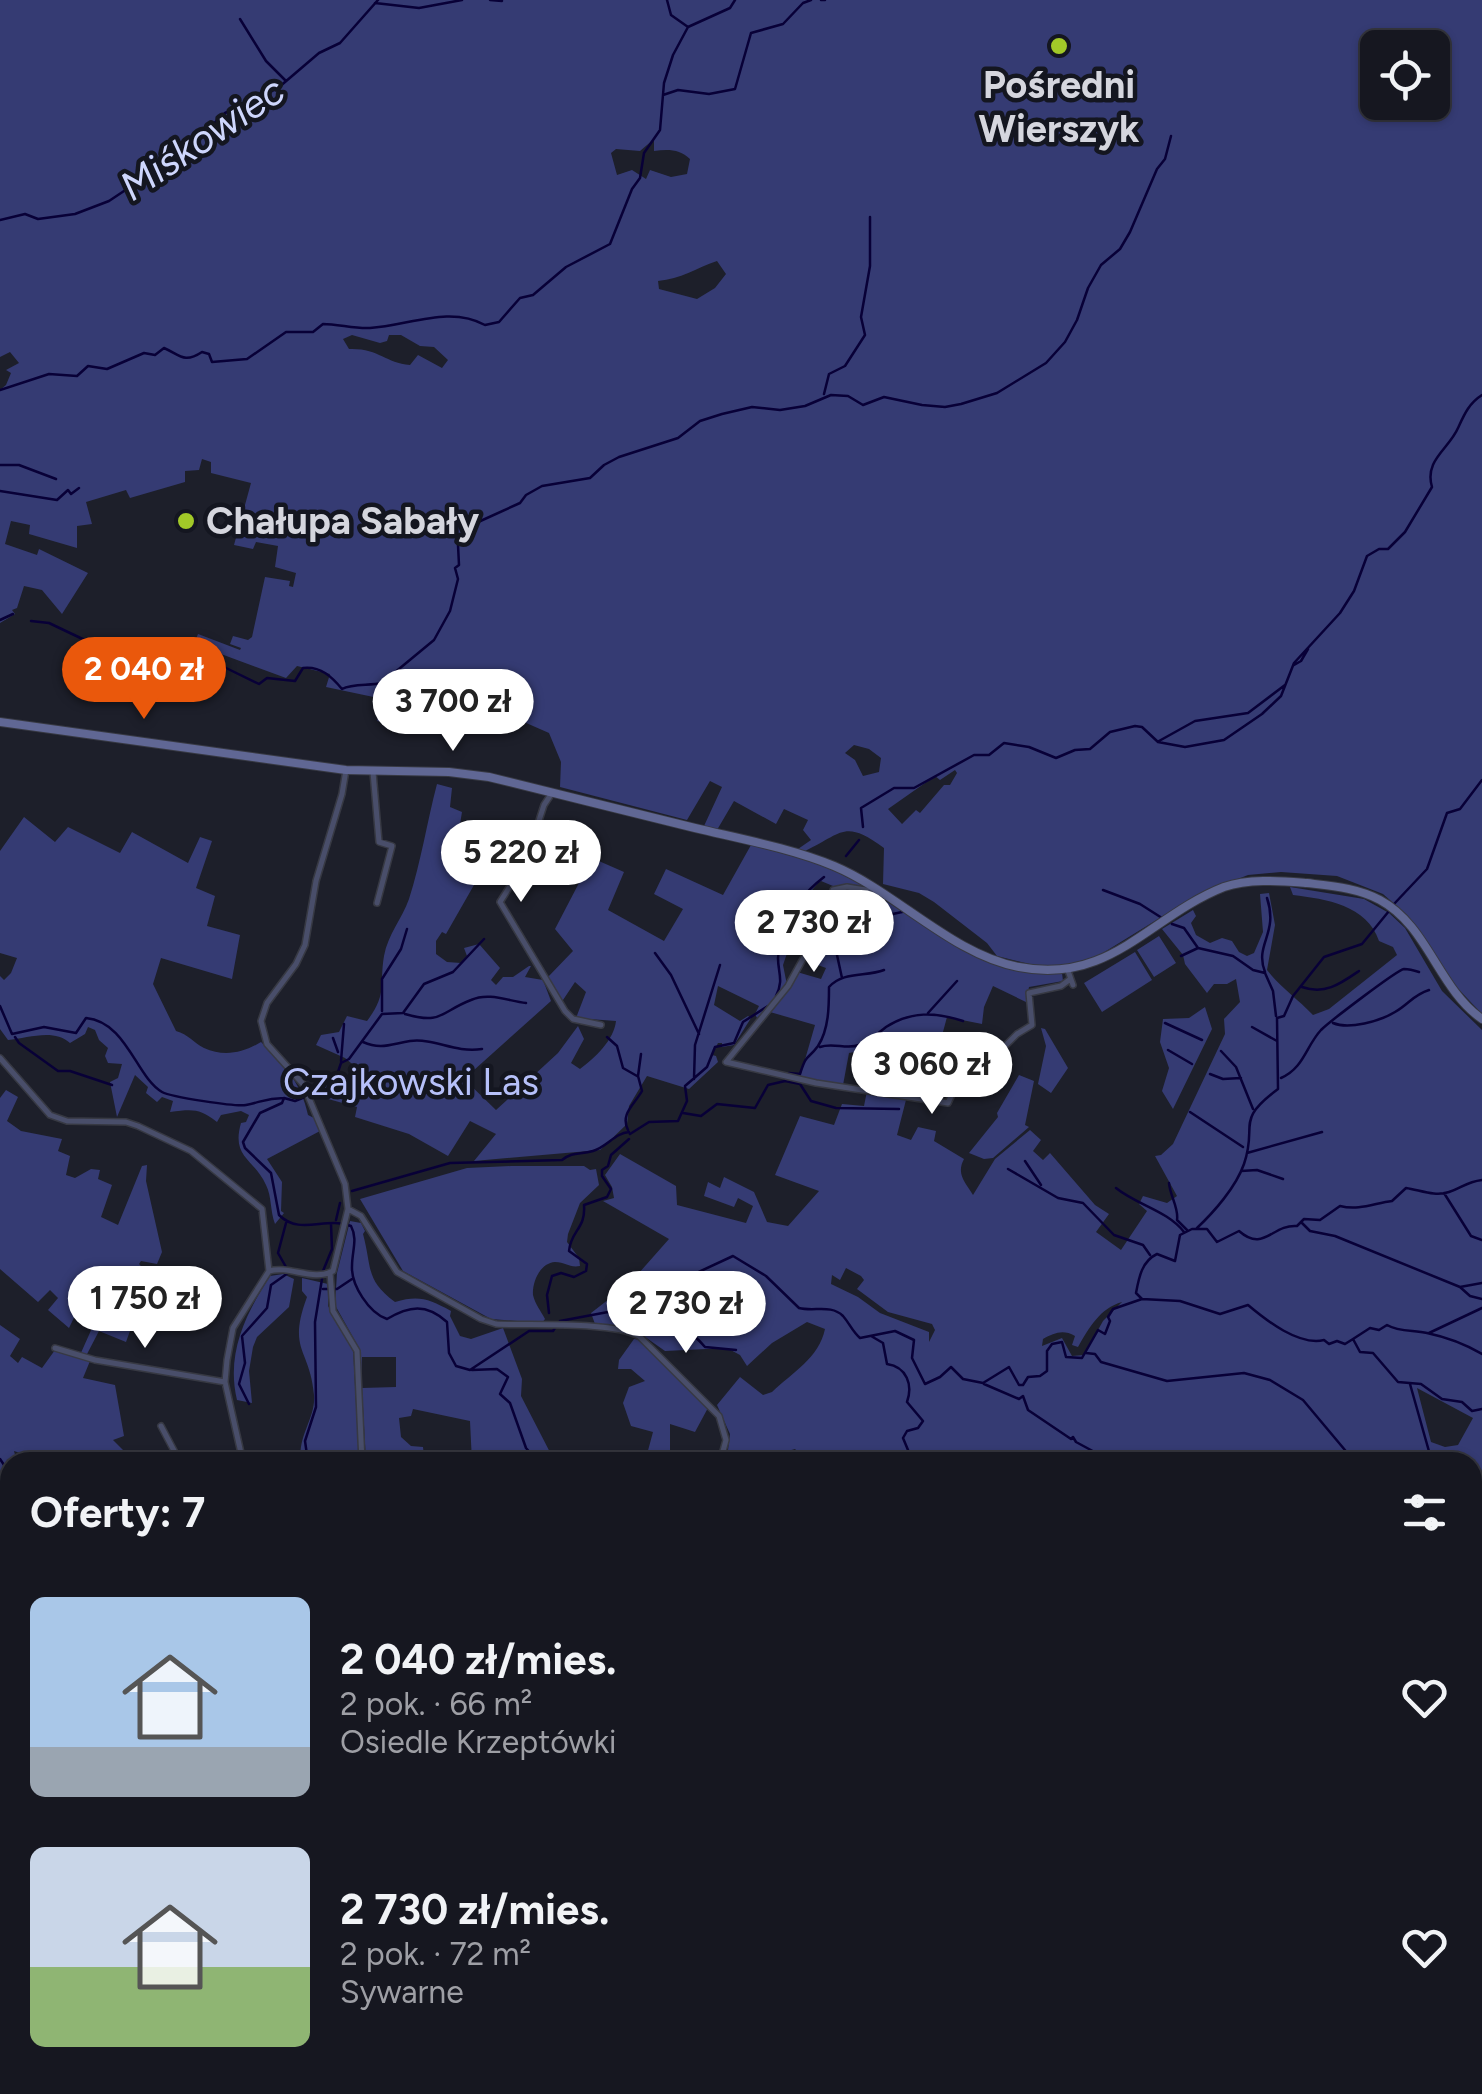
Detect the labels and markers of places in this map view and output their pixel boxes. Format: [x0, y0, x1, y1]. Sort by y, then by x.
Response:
marker: Pośredni Wierszyk [1048, 35, 1070, 57]
place label: Pośredni Wierszyk [978, 62, 1140, 152]
place label: Chałupa Sabały [206, 498, 479, 544]
marker: Chałupa Sabały [175, 510, 197, 532]
pin: 2 040 zł [41, 637, 247, 722]
pin: 3 700 zł [350, 669, 556, 754]
pin: 5 220 zł [418, 820, 624, 905]
pin: 2 730 zł [711, 890, 917, 975]
pin: 3 060 zł [829, 1032, 1035, 1117]
pin: 1 750 zł [42, 1266, 248, 1351]
pin: 2 730 zł [583, 1271, 789, 1356]

